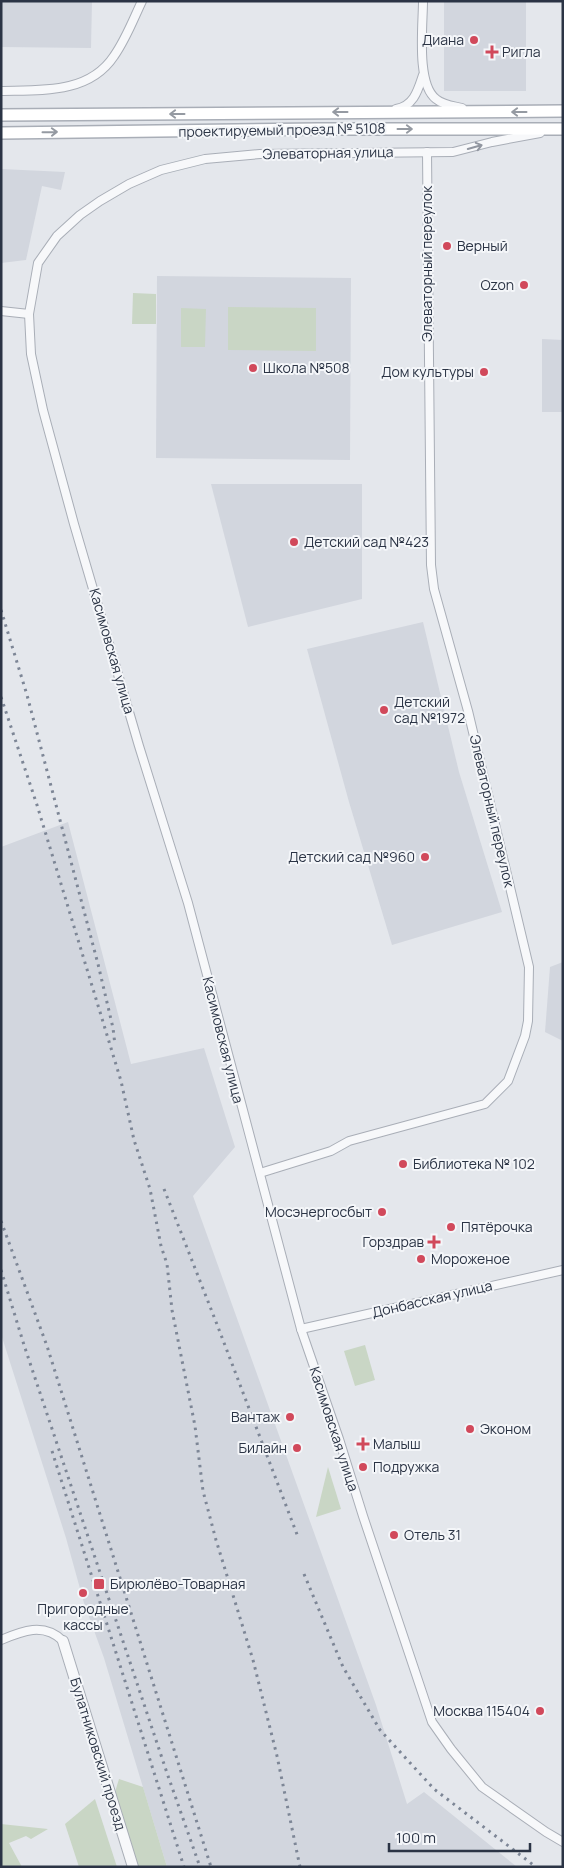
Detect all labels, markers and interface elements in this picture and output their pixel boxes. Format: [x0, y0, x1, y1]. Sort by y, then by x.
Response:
place label: Диана [422, 30, 464, 49]
marker: Диана [468, 34, 480, 46]
place label: Ригла [502, 42, 541, 61]
marker: Ригла [486, 46, 498, 58]
one-way arrow [512, 107, 528, 117]
one-way arrow [332, 108, 348, 117]
one-way arrow [170, 109, 186, 119]
street label: проектируемый проезд № 5108 [178, 118, 386, 141]
one-way arrow [396, 124, 413, 134]
one-way arrow [42, 128, 58, 137]
one-way arrow [467, 141, 483, 151]
street label: Элеваторная улица [262, 142, 394, 163]
street label: Элеваторный переулок [417, 185, 436, 342]
place label: Верный [457, 236, 508, 255]
marker: Верный [441, 240, 453, 252]
place label: Ozon [480, 275, 514, 294]
marker: Ozon [518, 279, 530, 291]
place label: Школа №508 [263, 358, 350, 377]
marker: Школа №508 [247, 362, 259, 374]
place label: Дом культуры [381, 362, 474, 381]
marker: Дом культуры [478, 366, 490, 378]
place label: Детский сад №423 [304, 532, 429, 551]
marker: Детский сад №423 [288, 536, 300, 548]
street label: Касимовская улица [85, 586, 140, 716]
place label: Детский сад №1972 [394, 692, 465, 727]
marker: Детский сад №1972 [378, 704, 390, 716]
street label: Элеваторный переулок [466, 733, 520, 890]
place label: Детский сад №960 [288, 847, 415, 866]
marker: Детский сад №960 [419, 851, 431, 863]
street label: Касимовская улица [199, 975, 248, 1105]
place label: Библиотека № 102 [413, 1154, 535, 1173]
marker: Библиотека № 102 [397, 1158, 409, 1170]
place label: Мосэнергосбыт [265, 1202, 372, 1221]
marker: Мосэнергосбыт [376, 1206, 388, 1218]
place label: Пятёрочка [461, 1217, 533, 1236]
marker: Пятёрочка [445, 1221, 457, 1233]
place label: Горздрав [362, 1232, 424, 1251]
marker: Горздрав [428, 1236, 440, 1248]
place label: Мороженое [431, 1249, 510, 1268]
marker: Мороженое [415, 1253, 427, 1265]
street label: Донбасская улица [370, 1275, 494, 1322]
street label: Касимовская улица [305, 1364, 364, 1494]
place label: Вантаж [231, 1407, 280, 1426]
marker: Вантаж [284, 1411, 296, 1423]
place label: Эконом [480, 1419, 531, 1438]
marker: Эконом [464, 1423, 476, 1435]
place label: Малыш [373, 1434, 421, 1453]
place label: Билайн [239, 1438, 287, 1457]
marker: Малыш [357, 1438, 369, 1450]
marker: Билайн [291, 1442, 303, 1454]
place label: Подружка [373, 1457, 439, 1476]
marker: Подружка [357, 1461, 369, 1473]
place label: Отель 31 [404, 1525, 461, 1544]
marker: Отель 31 [388, 1529, 400, 1541]
place label: Бирюлёво-Товарная [110, 1574, 245, 1593]
marker: Бирюлёво-Товарная [92, 1577, 106, 1591]
marker: Пригородные кассы [77, 1587, 89, 1599]
place label: Пригородные кассы [37, 1599, 129, 1634]
street label: Булатниковский проезд [66, 1675, 131, 1832]
place label: Москва 115404 [433, 1701, 530, 1720]
marker: Москва 115404 [534, 1705, 546, 1717]
scale bar [389, 1820, 530, 1852]
text: 100 m [396, 1827, 436, 1848]

